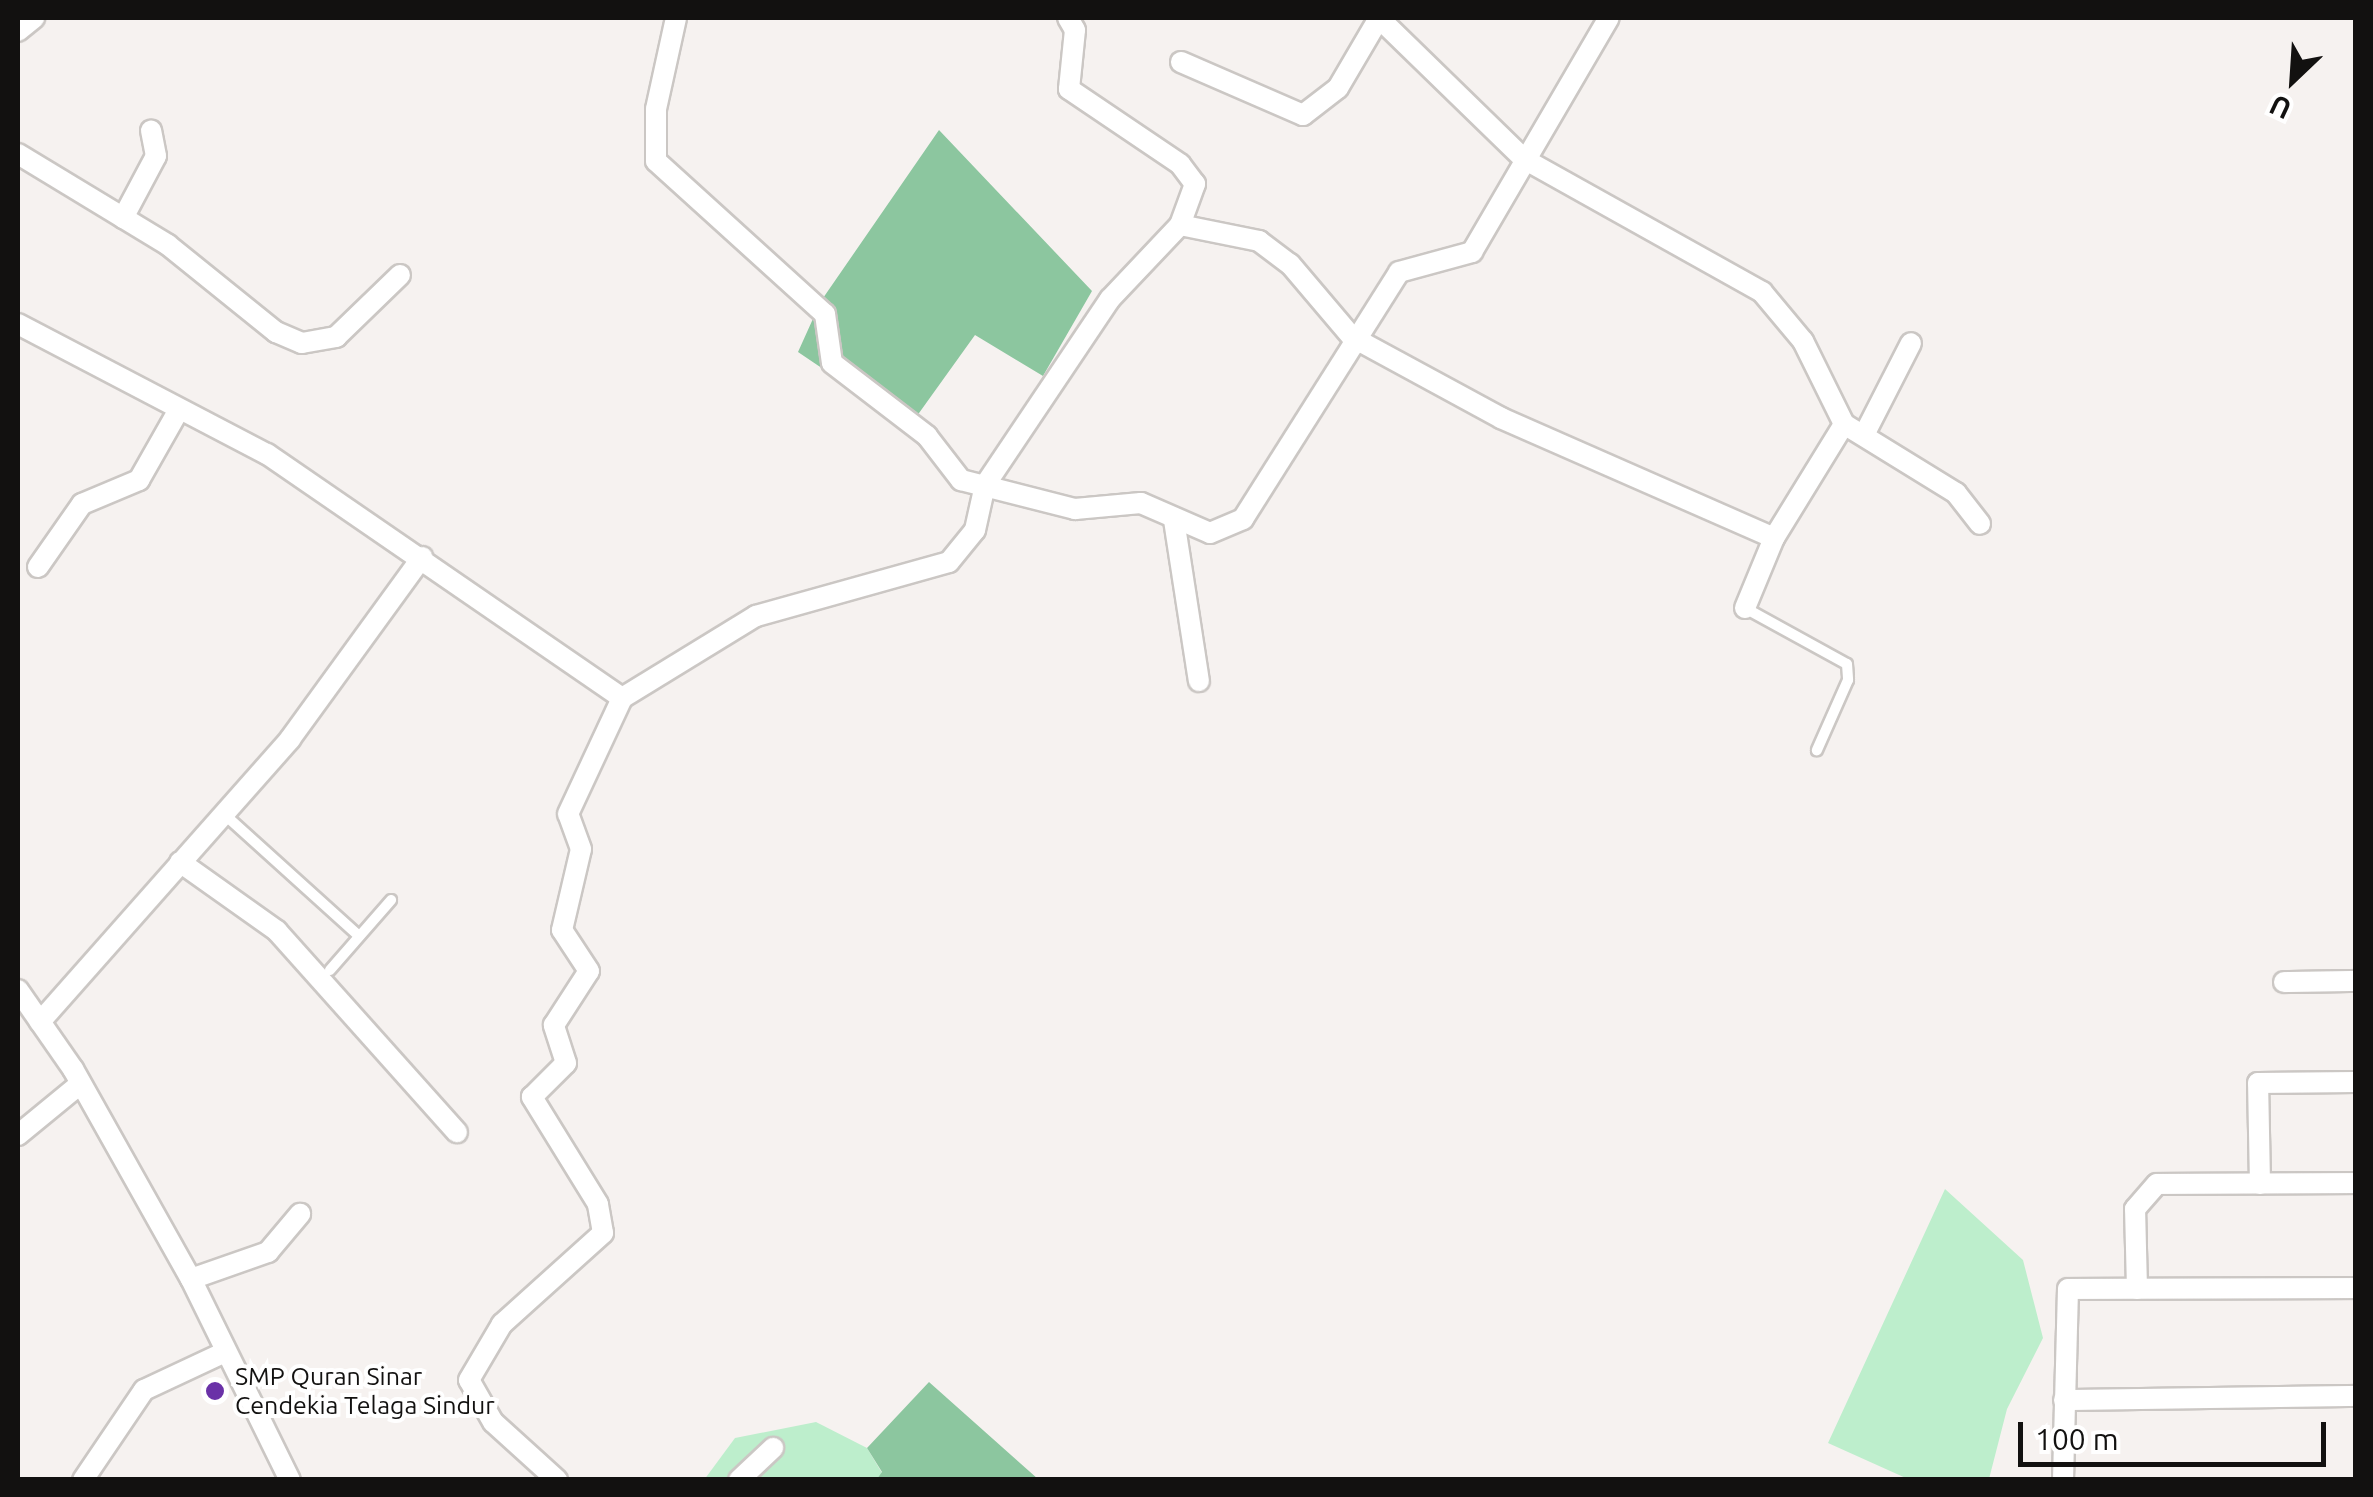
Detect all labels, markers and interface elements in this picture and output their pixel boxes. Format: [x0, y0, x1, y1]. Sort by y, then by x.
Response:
north arrow [2243, 30, 2343, 130]
text: U [2265, 89, 2296, 126]
place label: SMP Quran Sinar Cendekia Telaga Sindur [235, 1362, 495, 1421]
marker: SMP Quran Sinar Cendekia Telaga Sindur [204, 1380, 226, 1402]
scale bar [2023, 1402, 2330, 1464]
text: 100 m [2035, 1422, 2119, 1456]

